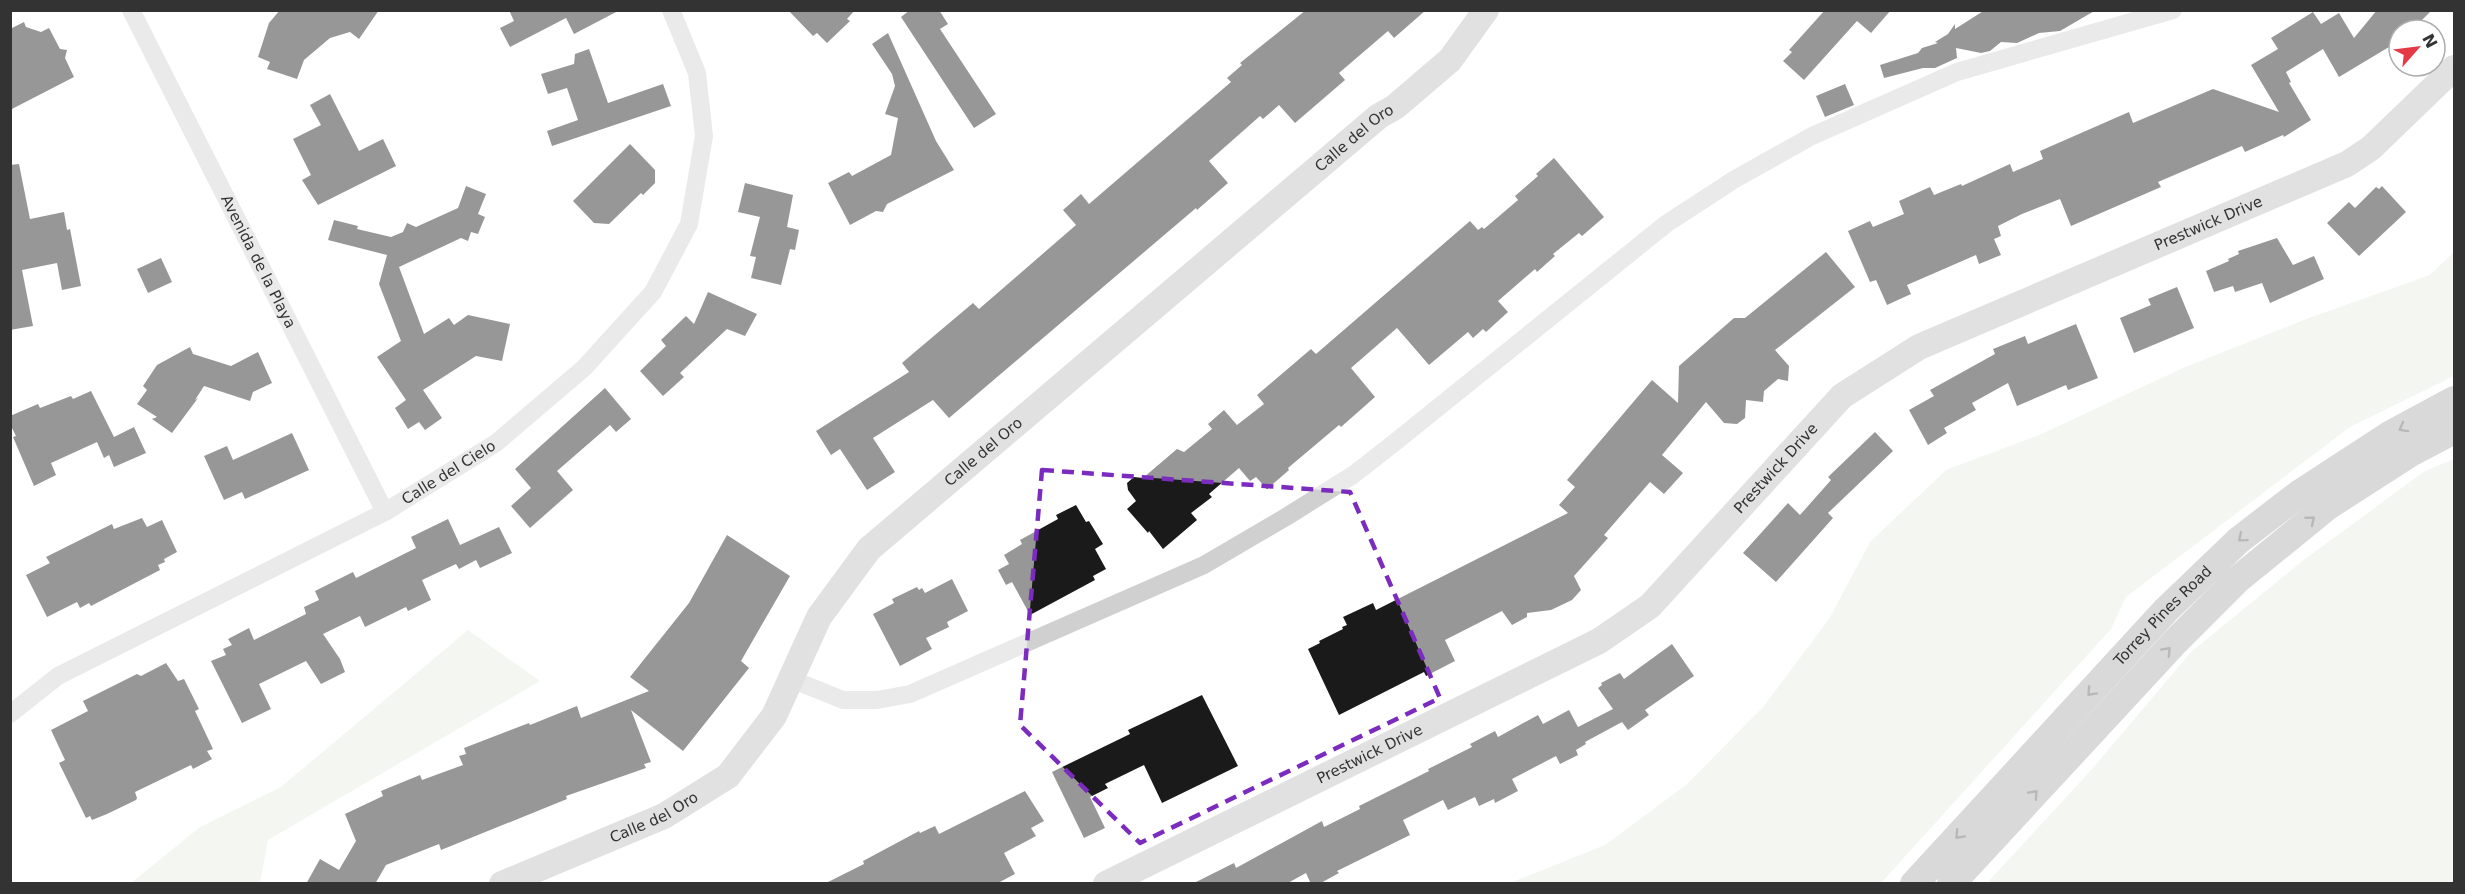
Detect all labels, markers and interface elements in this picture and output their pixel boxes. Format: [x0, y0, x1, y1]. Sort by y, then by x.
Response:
north arrow [2387, 18, 2447, 78]
text: N [2418, 31, 2441, 52]
street label: Calle del Oro [1311, 101, 1397, 175]
street label: Avenida de la Playa [217, 192, 300, 331]
street label: Prestwick Drive [2152, 192, 2265, 254]
street label: Calle del Oro [941, 414, 1026, 490]
street label: Prestwick Drive [1730, 420, 1822, 517]
one-way arrow [2399, 421, 2409, 432]
street label: Calle del Cielo [398, 437, 499, 508]
one-way arrow [2304, 517, 2315, 528]
one-way arrow [2238, 530, 2249, 541]
street label: Torrey Pines Road [2110, 562, 2215, 670]
one-way arrow [2160, 648, 2171, 658]
one-way arrow [2087, 685, 2098, 695]
street label: Prestwick Drive [1314, 720, 1426, 788]
street label: Calle del Oro [607, 788, 702, 847]
one-way arrow [2027, 791, 2038, 801]
one-way arrow [1955, 828, 1966, 839]

